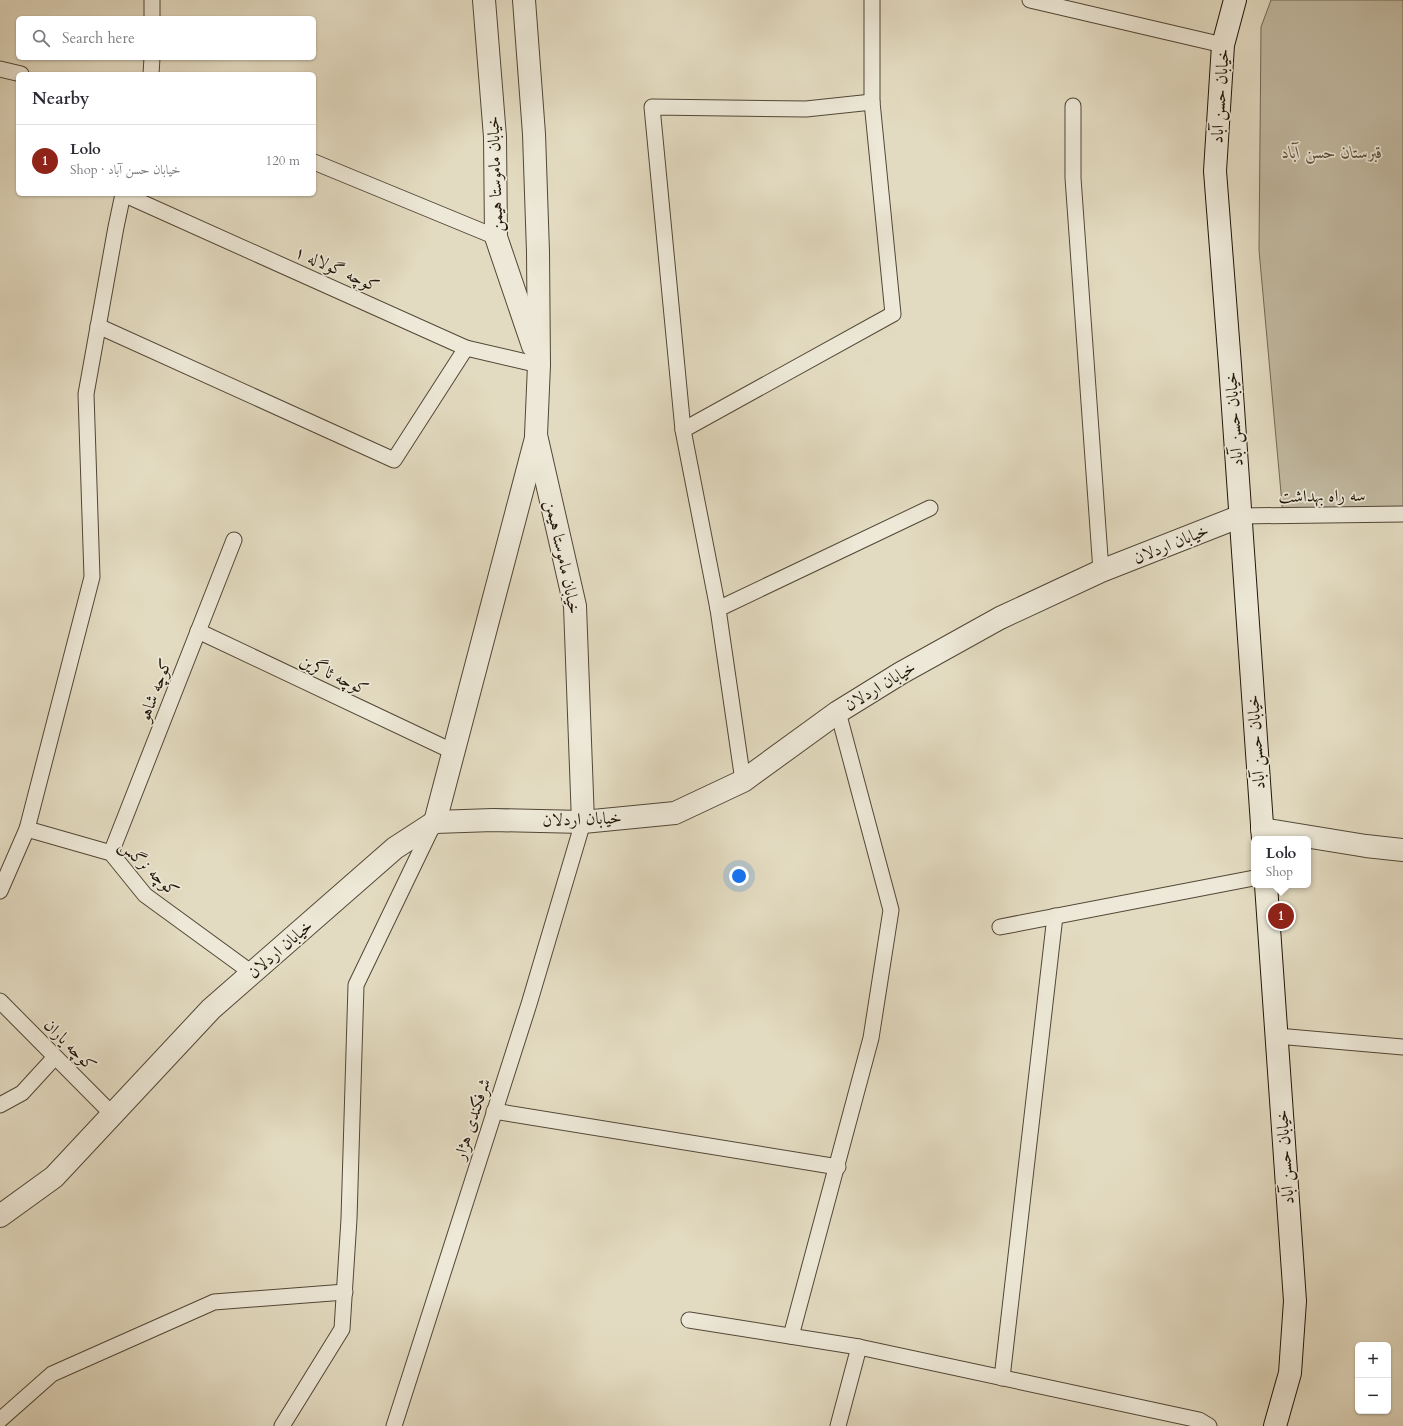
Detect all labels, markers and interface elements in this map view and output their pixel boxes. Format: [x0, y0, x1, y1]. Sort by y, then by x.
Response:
search box [16, 16, 316, 60]
icon: search [30, 27, 52, 49]
text: Search here [62, 28, 135, 48]
street label: خیابان حسن آباد [1205, 48, 1235, 144]
text: Nearby [32, 87, 89, 110]
street label: خیابان ماموستا هیمن [481, 116, 509, 232]
text: Lolo [70, 139, 101, 159]
park label: قبرستان حسن آباد [1281, 141, 1383, 164]
text: 1 [42, 152, 48, 170]
text: 120 m [266, 152, 300, 170]
text: Shop · خیابان حسن آباد [70, 161, 180, 179]
street label: کوچه گولاله ۱ [291, 240, 383, 298]
street label: خیابان حسن آباد [1219, 371, 1249, 467]
street label: سه راه بهداشت [1278, 484, 1366, 508]
street label: خیابان ماموستا هیمن [540, 498, 586, 616]
street label: خیابان اردلان [1130, 518, 1212, 570]
street label: کوچه ئاگرین [296, 649, 372, 701]
street label: کوچه شاهو [132, 655, 177, 727]
street label: خیابان اردلان [840, 656, 920, 716]
street label: خیابان حسن آباد [1241, 694, 1271, 790]
street label: خیابان اردلان [542, 806, 622, 832]
street label: کوچه نرگس [114, 834, 184, 902]
popup [1251, 836, 1311, 888]
text: Lolo [1266, 843, 1296, 863]
text: Shop [1266, 863, 1293, 881]
your location [729, 866, 749, 886]
pin: 1 [1268, 901, 1294, 931]
street label: خیابان اردلان [243, 914, 317, 984]
street label: کوچه یاران [39, 1014, 101, 1076]
street label: شرفکندی هژار [447, 1075, 496, 1164]
street label: خیابان حسن آباد [1270, 1109, 1300, 1205]
map controls [1355, 1342, 1391, 1414]
button: + [1355, 1342, 1391, 1378]
button: − [1355, 1378, 1391, 1414]

